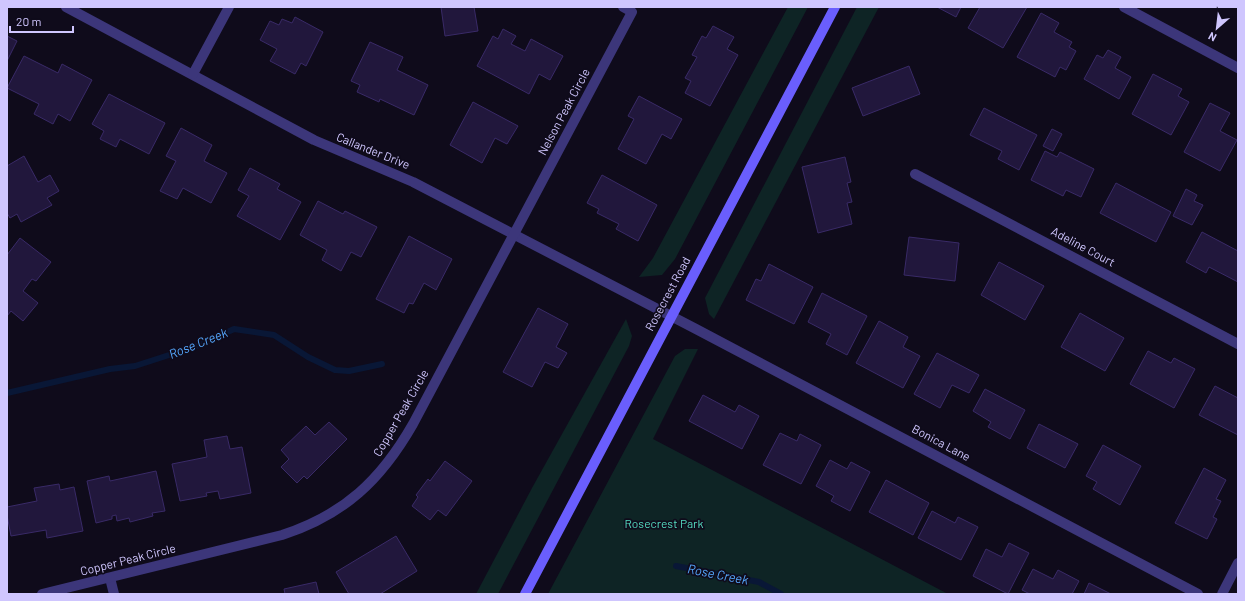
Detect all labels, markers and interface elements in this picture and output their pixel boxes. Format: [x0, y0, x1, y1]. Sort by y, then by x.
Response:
scale bar [10, 8, 73, 34]
north arrow [1197, 8, 1237, 48]
text: 20 m [16, 14, 42, 28]
text: N [1206, 30, 1218, 45]
street label: Nelson Peak Circle [534, 66, 592, 157]
street label: Callander Drive [335, 129, 412, 171]
street label: Adeline Court [1049, 223, 1118, 269]
street label: Rosecrest Road [642, 254, 693, 333]
water label: Rose Creek [166, 324, 230, 362]
street label: Copper Peak Circle [370, 367, 431, 458]
street label: Bonica Lane [910, 421, 973, 463]
park label: Rosecrest Park [625, 516, 703, 530]
street label: Copper Peak Circle [79, 540, 177, 578]
water label: Rose Creek [686, 560, 751, 588]

